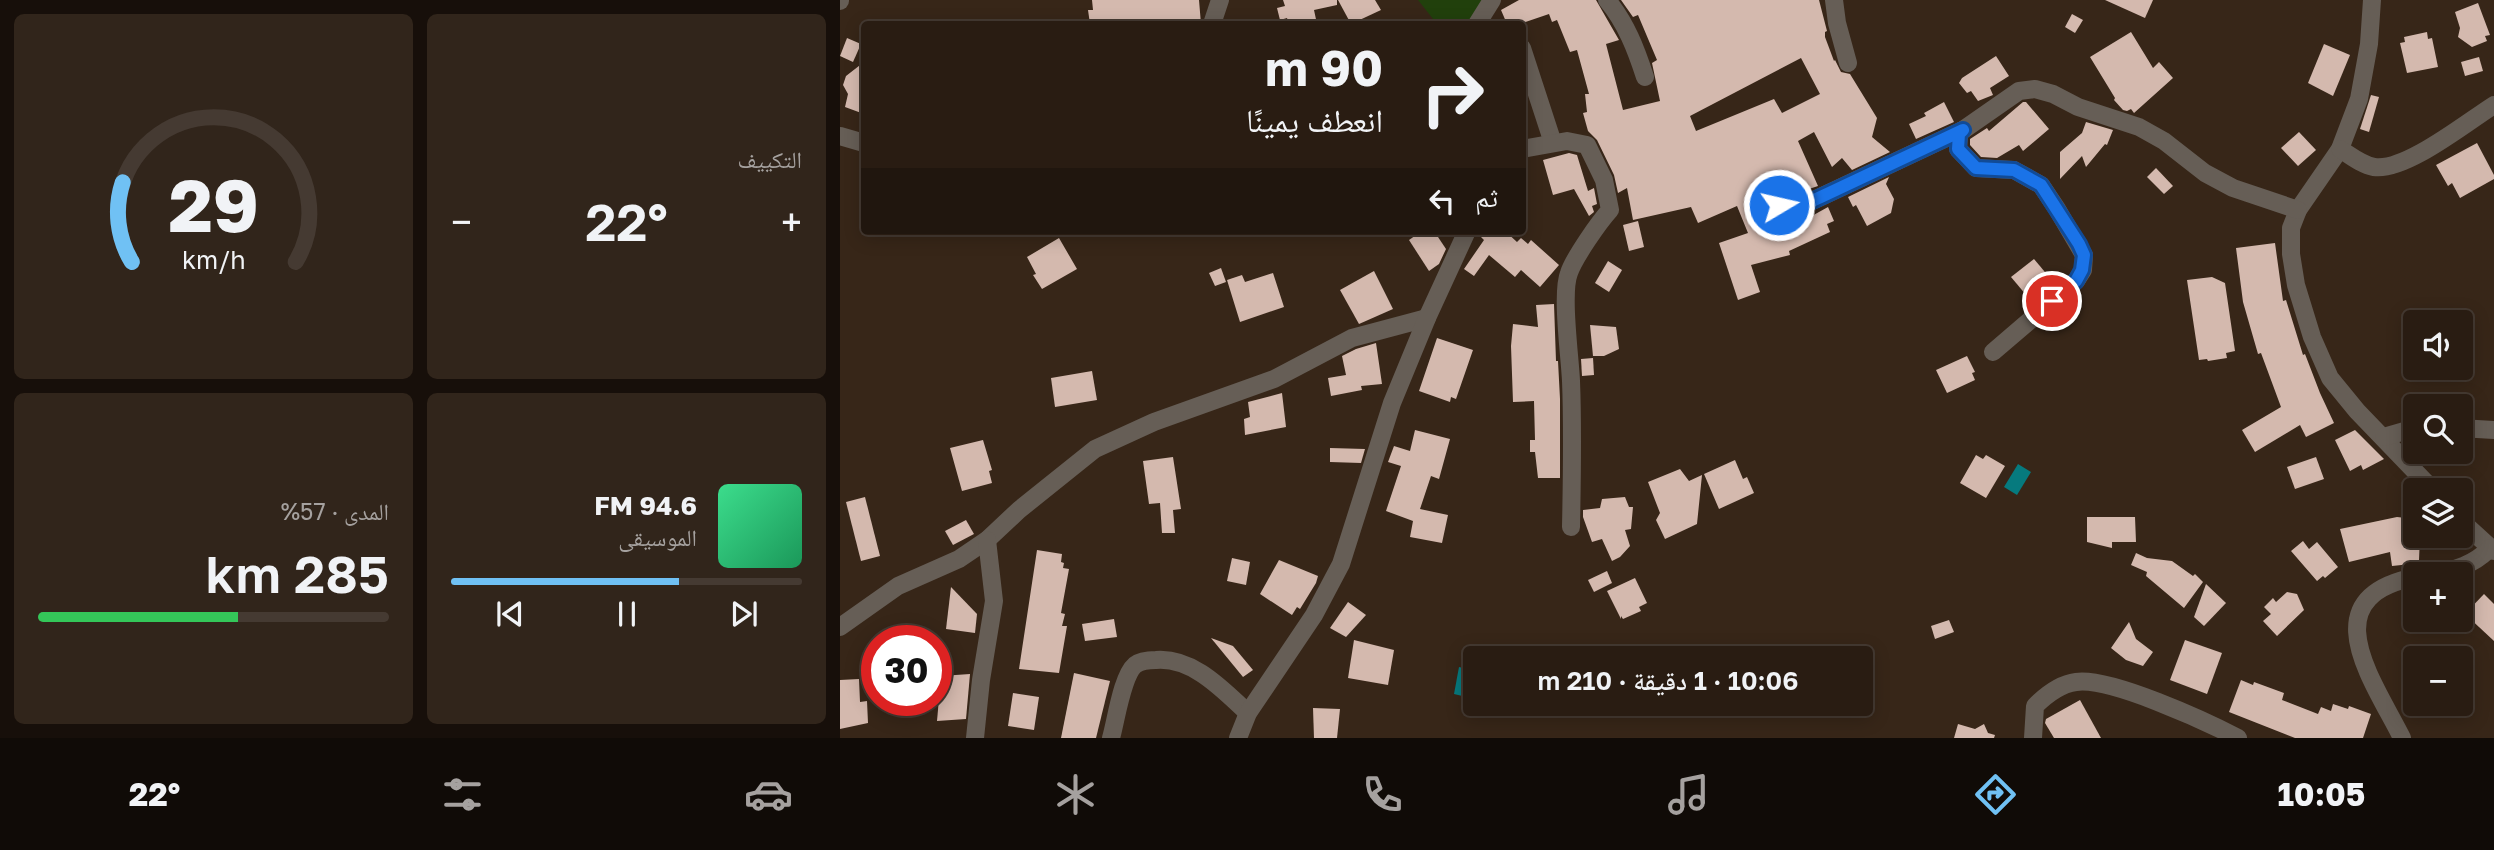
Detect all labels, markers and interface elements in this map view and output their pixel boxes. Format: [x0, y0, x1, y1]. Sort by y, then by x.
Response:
text: 90 m [1265, 38, 1383, 97]
icon: right [1407, 49, 1498, 140]
text: انعطف يمينًا [1246, 101, 1383, 139]
text: التكييف [737, 145, 802, 173]
text: 29 [168, 162, 259, 249]
position arrow [1742, 168, 1816, 242]
icon: left [1423, 182, 1461, 220]
text: ثم [1475, 182, 1498, 213]
text: 22° [585, 190, 668, 252]
text: − [451, 199, 472, 244]
text: + [781, 199, 802, 244]
text: km/h [182, 244, 245, 275]
pin [2022, 271, 2082, 331]
icon: arrive [2033, 282, 2071, 320]
map controls [2403, 310, 2473, 716]
button: sound [2403, 310, 2473, 380]
button: search [2403, 394, 2473, 464]
button: layers [2403, 478, 2473, 548]
text: 94.6 FM [594, 490, 697, 521]
text: المدى · 57% [281, 497, 389, 525]
text: الموسيقى [618, 523, 697, 551]
text: 285 km [206, 542, 389, 604]
button: + [2403, 562, 2473, 632]
icon: previous [491, 595, 529, 633]
icon: pause [608, 595, 646, 633]
icon: next [725, 595, 763, 633]
speed limit sign: 30 [861, 625, 952, 716]
button: − [2403, 646, 2473, 716]
text: 10:06 · 1 دقيقة · 210 m [1538, 665, 1798, 696]
icon: filters [438, 770, 487, 819]
icon: car [744, 770, 793, 819]
icon: climate [1051, 770, 1100, 819]
icon: phone [1358, 770, 1407, 819]
icon: music [1664, 770, 1713, 819]
icon: directions [1971, 770, 2020, 819]
text: 22° [129, 775, 180, 813]
text: 10:05 [2277, 775, 2365, 813]

